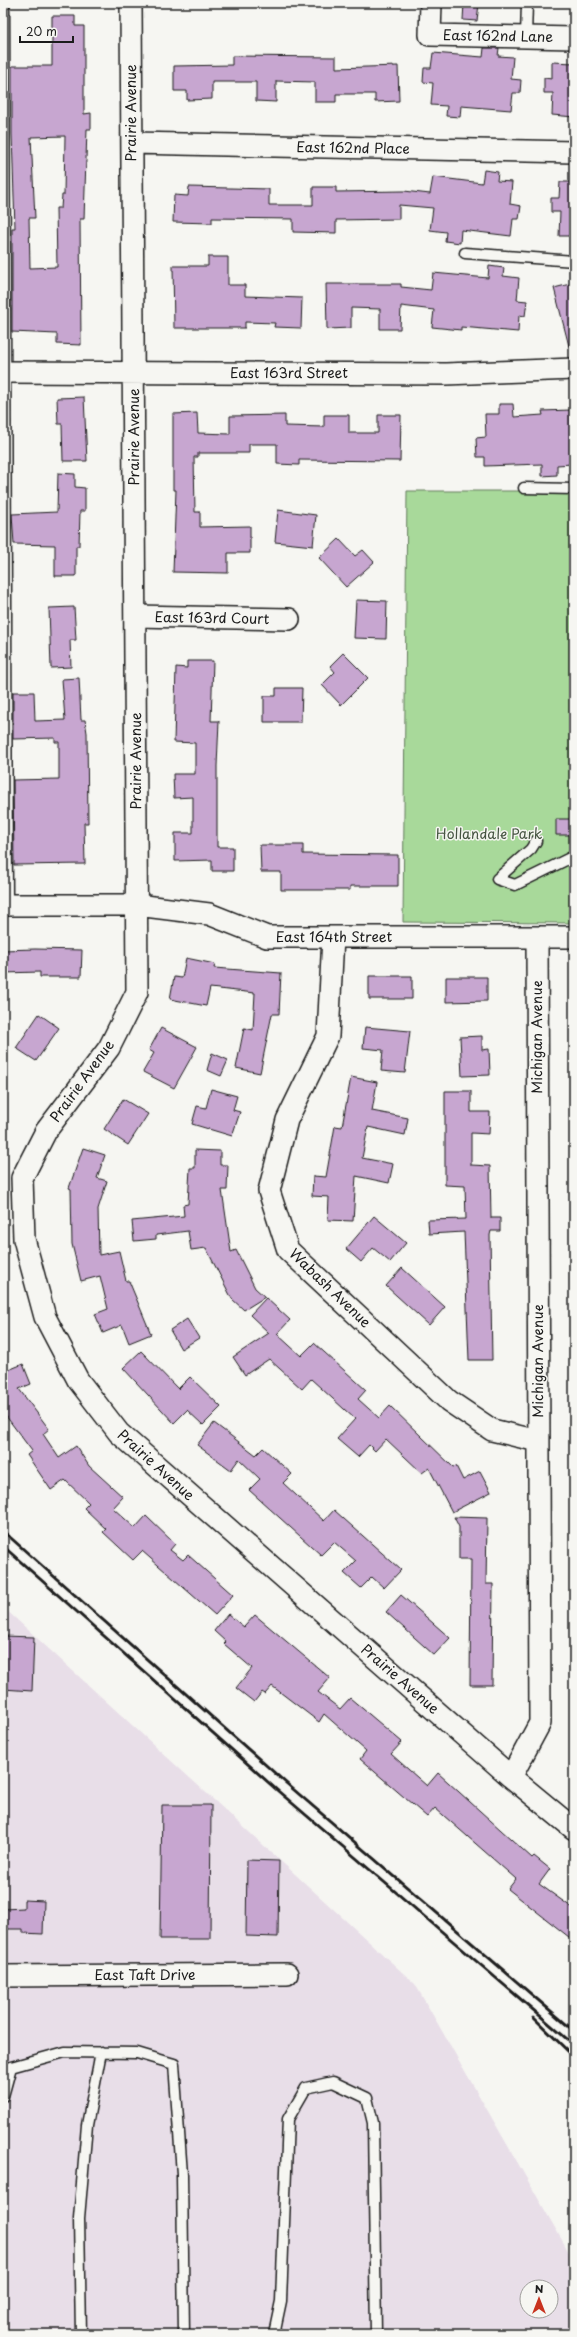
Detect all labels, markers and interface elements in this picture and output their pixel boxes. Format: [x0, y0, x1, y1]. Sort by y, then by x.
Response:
scale bar [20, 18, 73, 44]
text: 20 m [26, 22, 57, 40]
street label: East 162nd Lane [443, 24, 553, 47]
street label: Prairie Avenue [120, 64, 141, 162]
street label: East 162nd Place [296, 136, 410, 159]
street label: East 163rd Street [230, 362, 348, 383]
street label: Prairie Avenue [123, 388, 144, 486]
street label: East 163rd Court [154, 606, 270, 629]
street label: Prairie Avenue [125, 712, 146, 810]
park label: Hollandale Park [436, 823, 543, 844]
street label: East 164th Street [276, 926, 393, 947]
street label: Michigan Avenue [526, 980, 547, 1094]
street label: Prairie Avenue [45, 1035, 119, 1126]
street label: Wabash Avenue [285, 1243, 376, 1332]
street label: Michigan Avenue [527, 1304, 548, 1418]
street label: Prairie Avenue [113, 1424, 200, 1505]
street label: Prairie Avenue [357, 1639, 444, 1719]
street label: East Taft Drive [94, 1964, 196, 1985]
north arrow [519, 2279, 559, 2319]
text: N [535, 2280, 544, 2297]

